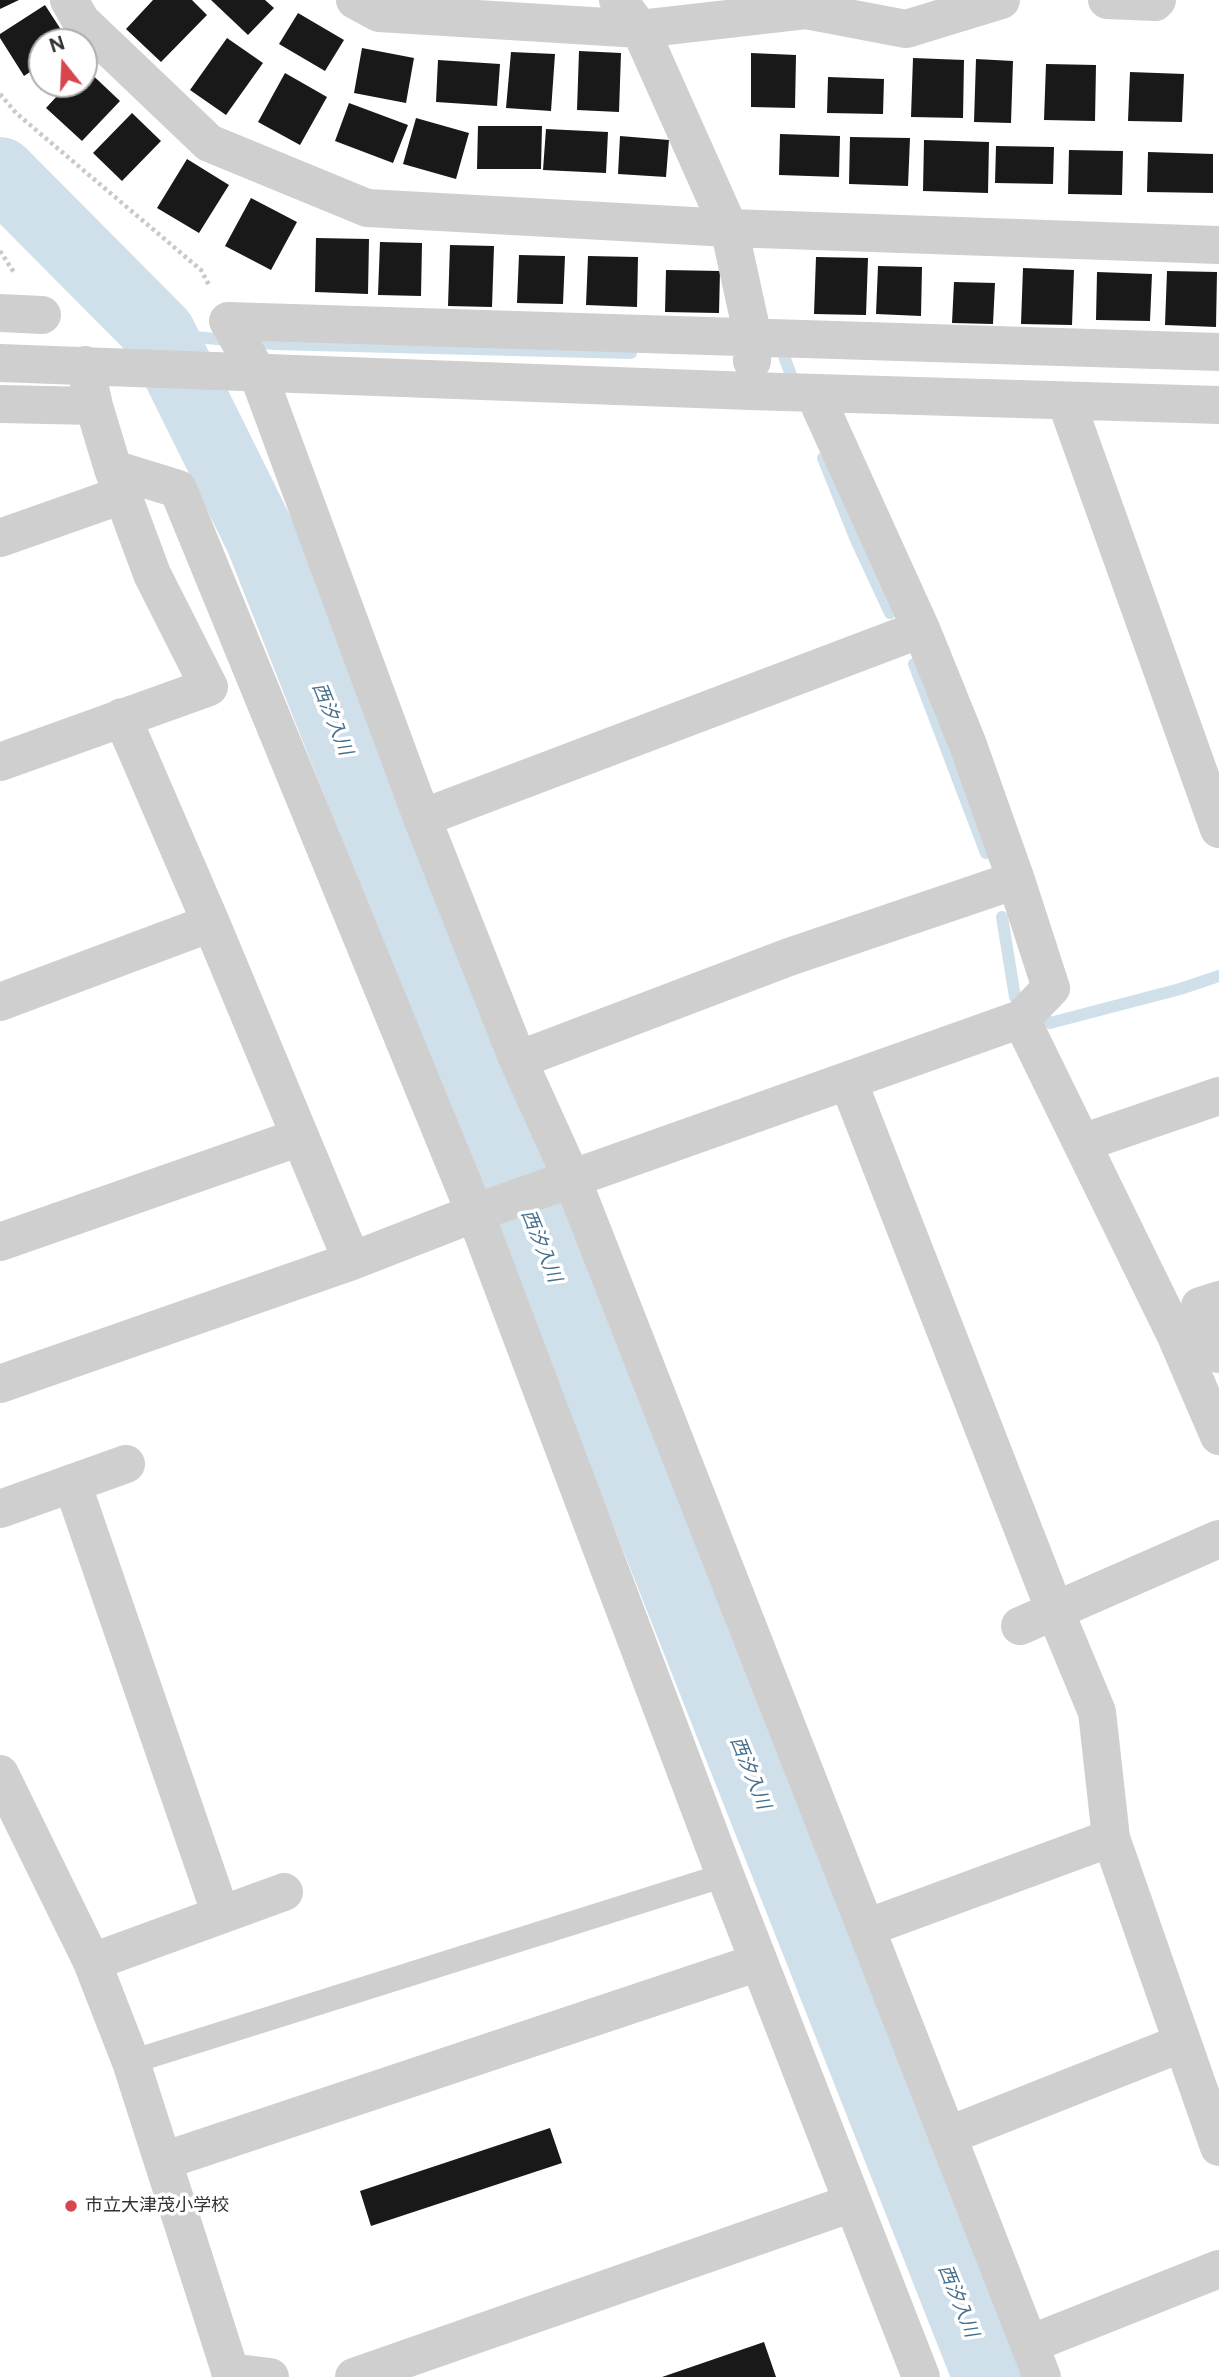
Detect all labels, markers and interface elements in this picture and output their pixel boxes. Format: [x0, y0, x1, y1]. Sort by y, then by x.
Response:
north arrow [28, 28, 98, 98]
text: N [46, 31, 68, 58]
water label: 西汐入川 [307, 679, 357, 759]
water label: 西汐入川 [516, 1206, 566, 1286]
water label: 西汐入川 [725, 1733, 775, 1813]
place label: 市立大津茂小学校 [85, 2195, 229, 2217]
marker: 市立大津茂小学校 [63, 2198, 79, 2214]
water label: 西汐入川 [933, 2261, 983, 2341]

